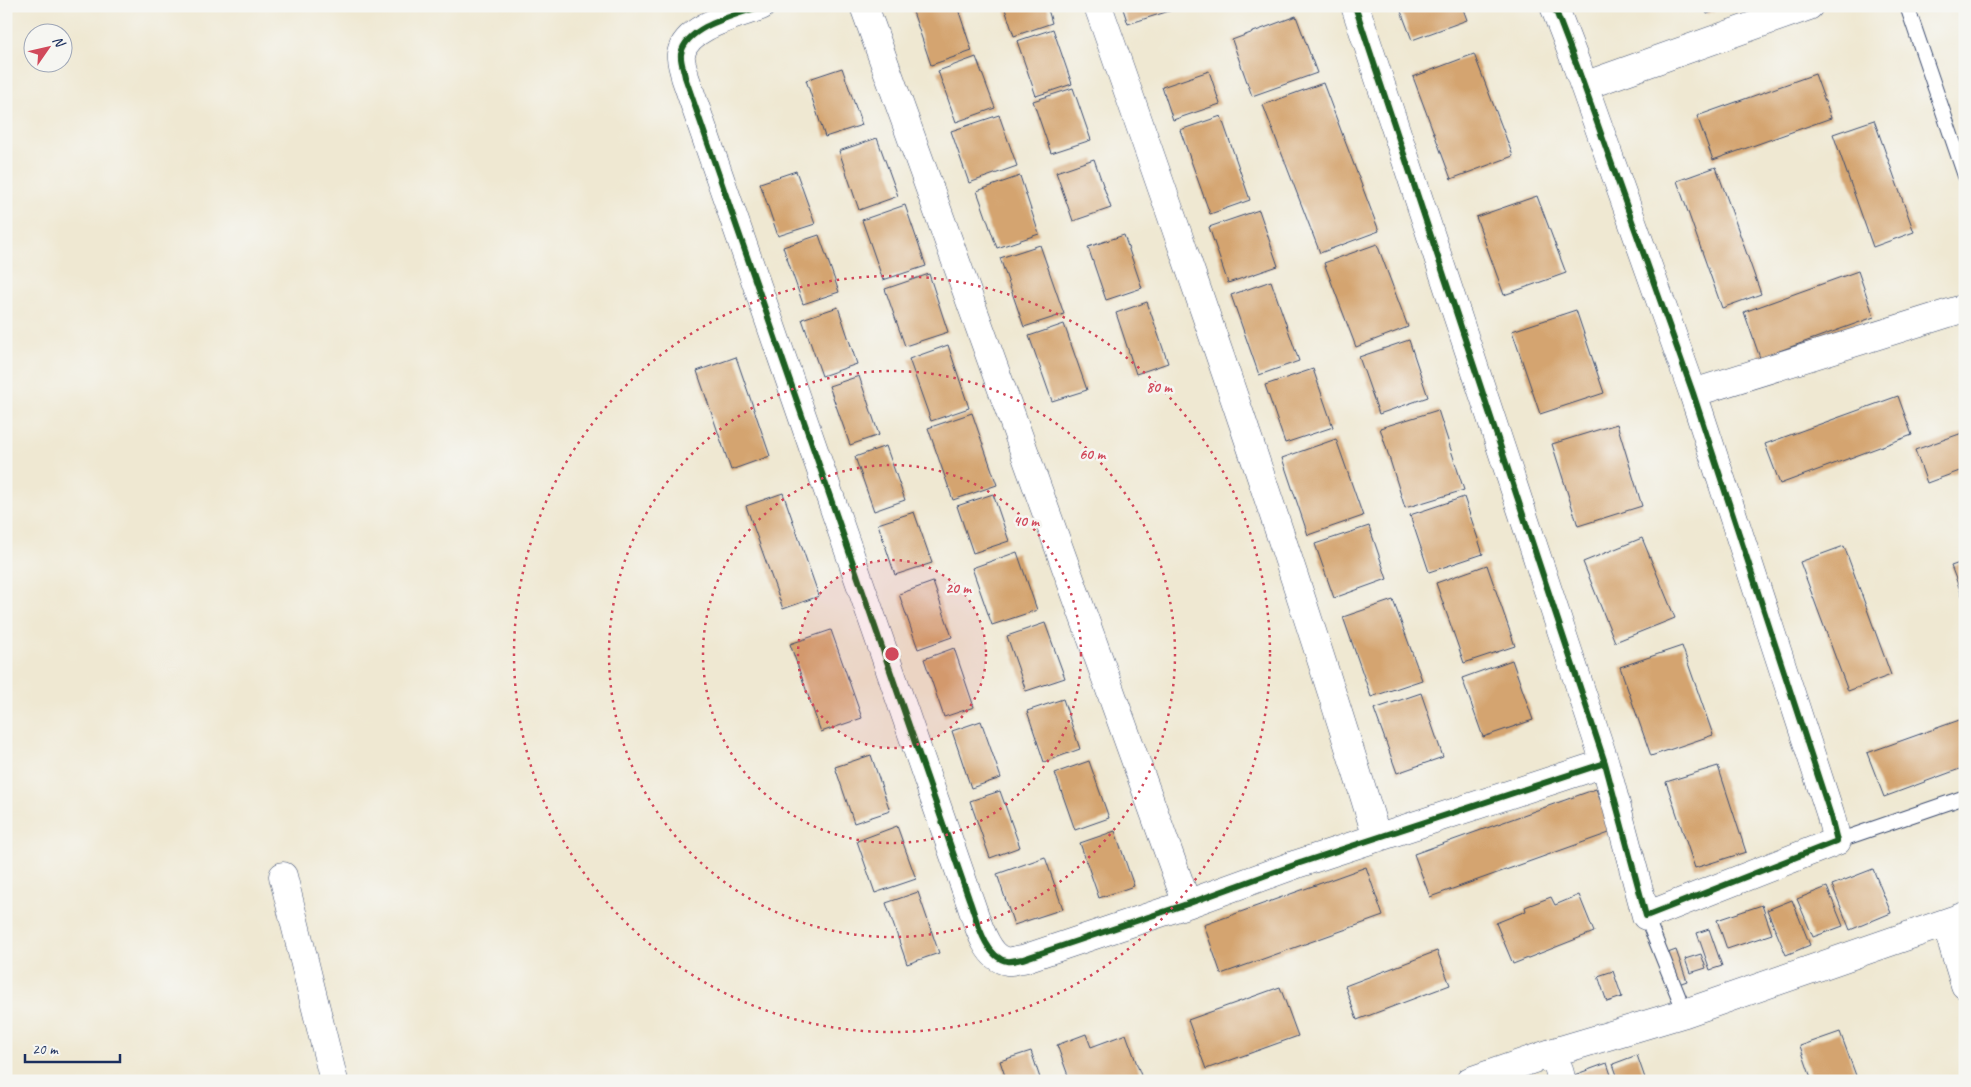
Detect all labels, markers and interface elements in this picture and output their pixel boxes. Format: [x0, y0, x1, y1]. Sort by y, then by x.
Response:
north arrow [22, 22, 72, 72]
text: N [49, 33, 69, 51]
text: 80 m [1146, 378, 1173, 397]
text: 60 m [1079, 445, 1106, 464]
text: 40 m [1013, 512, 1040, 531]
text: 20 m [945, 579, 972, 598]
centre of rings [883, 645, 901, 663]
scale bar [25, 1032, 120, 1064]
text: 20 m [32, 1040, 59, 1059]

